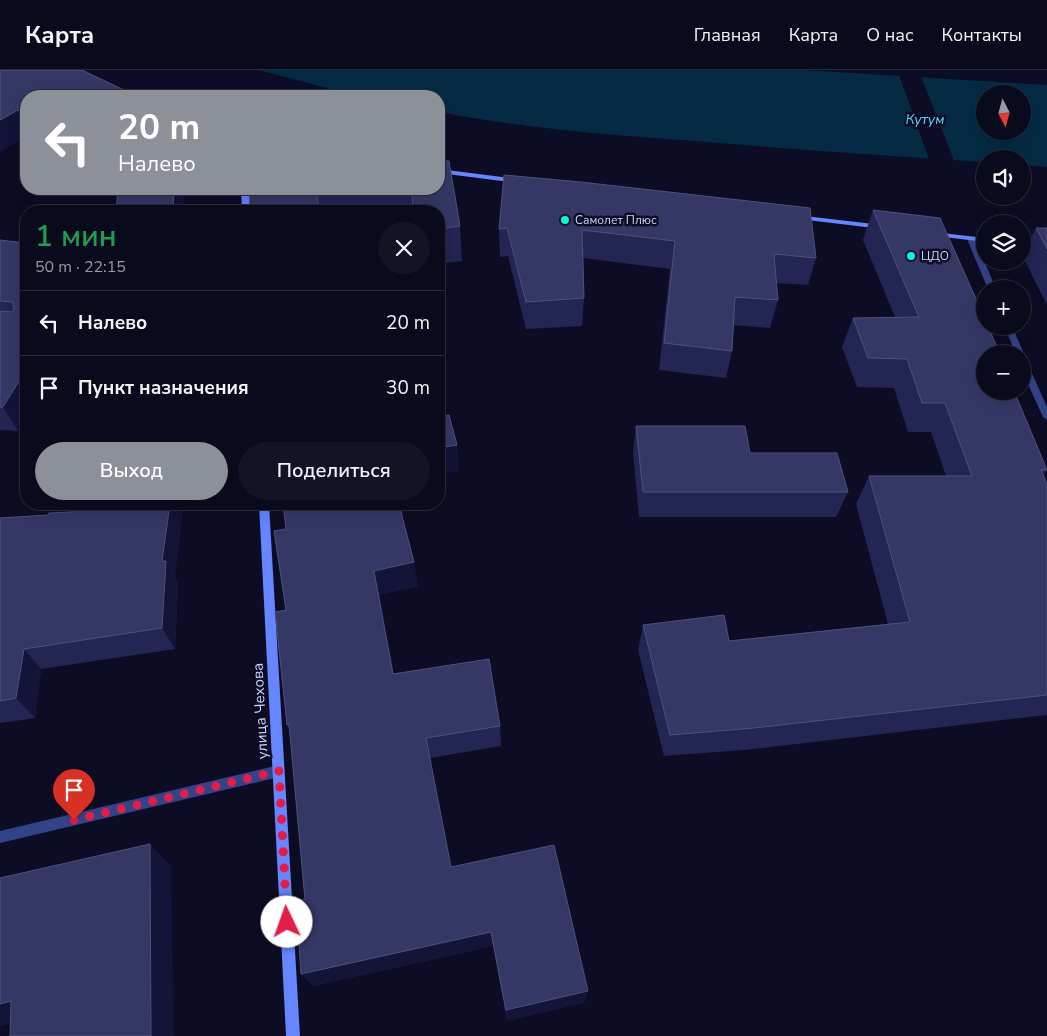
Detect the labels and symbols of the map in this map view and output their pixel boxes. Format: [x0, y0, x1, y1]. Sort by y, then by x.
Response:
north arrow [976, 85, 1031, 140]
water label: Кутум [906, 110, 944, 129]
place label: Самолет Плюс [575, 212, 657, 228]
marker: Самолет Плюс [559, 214, 571, 226]
place label: ЦДО [921, 248, 949, 264]
marker: ЦДО [905, 250, 917, 262]
street label: улица Чехова [247, 662, 273, 760]
pin [53, 769, 95, 820]
position arrow [260, 895, 312, 947]

